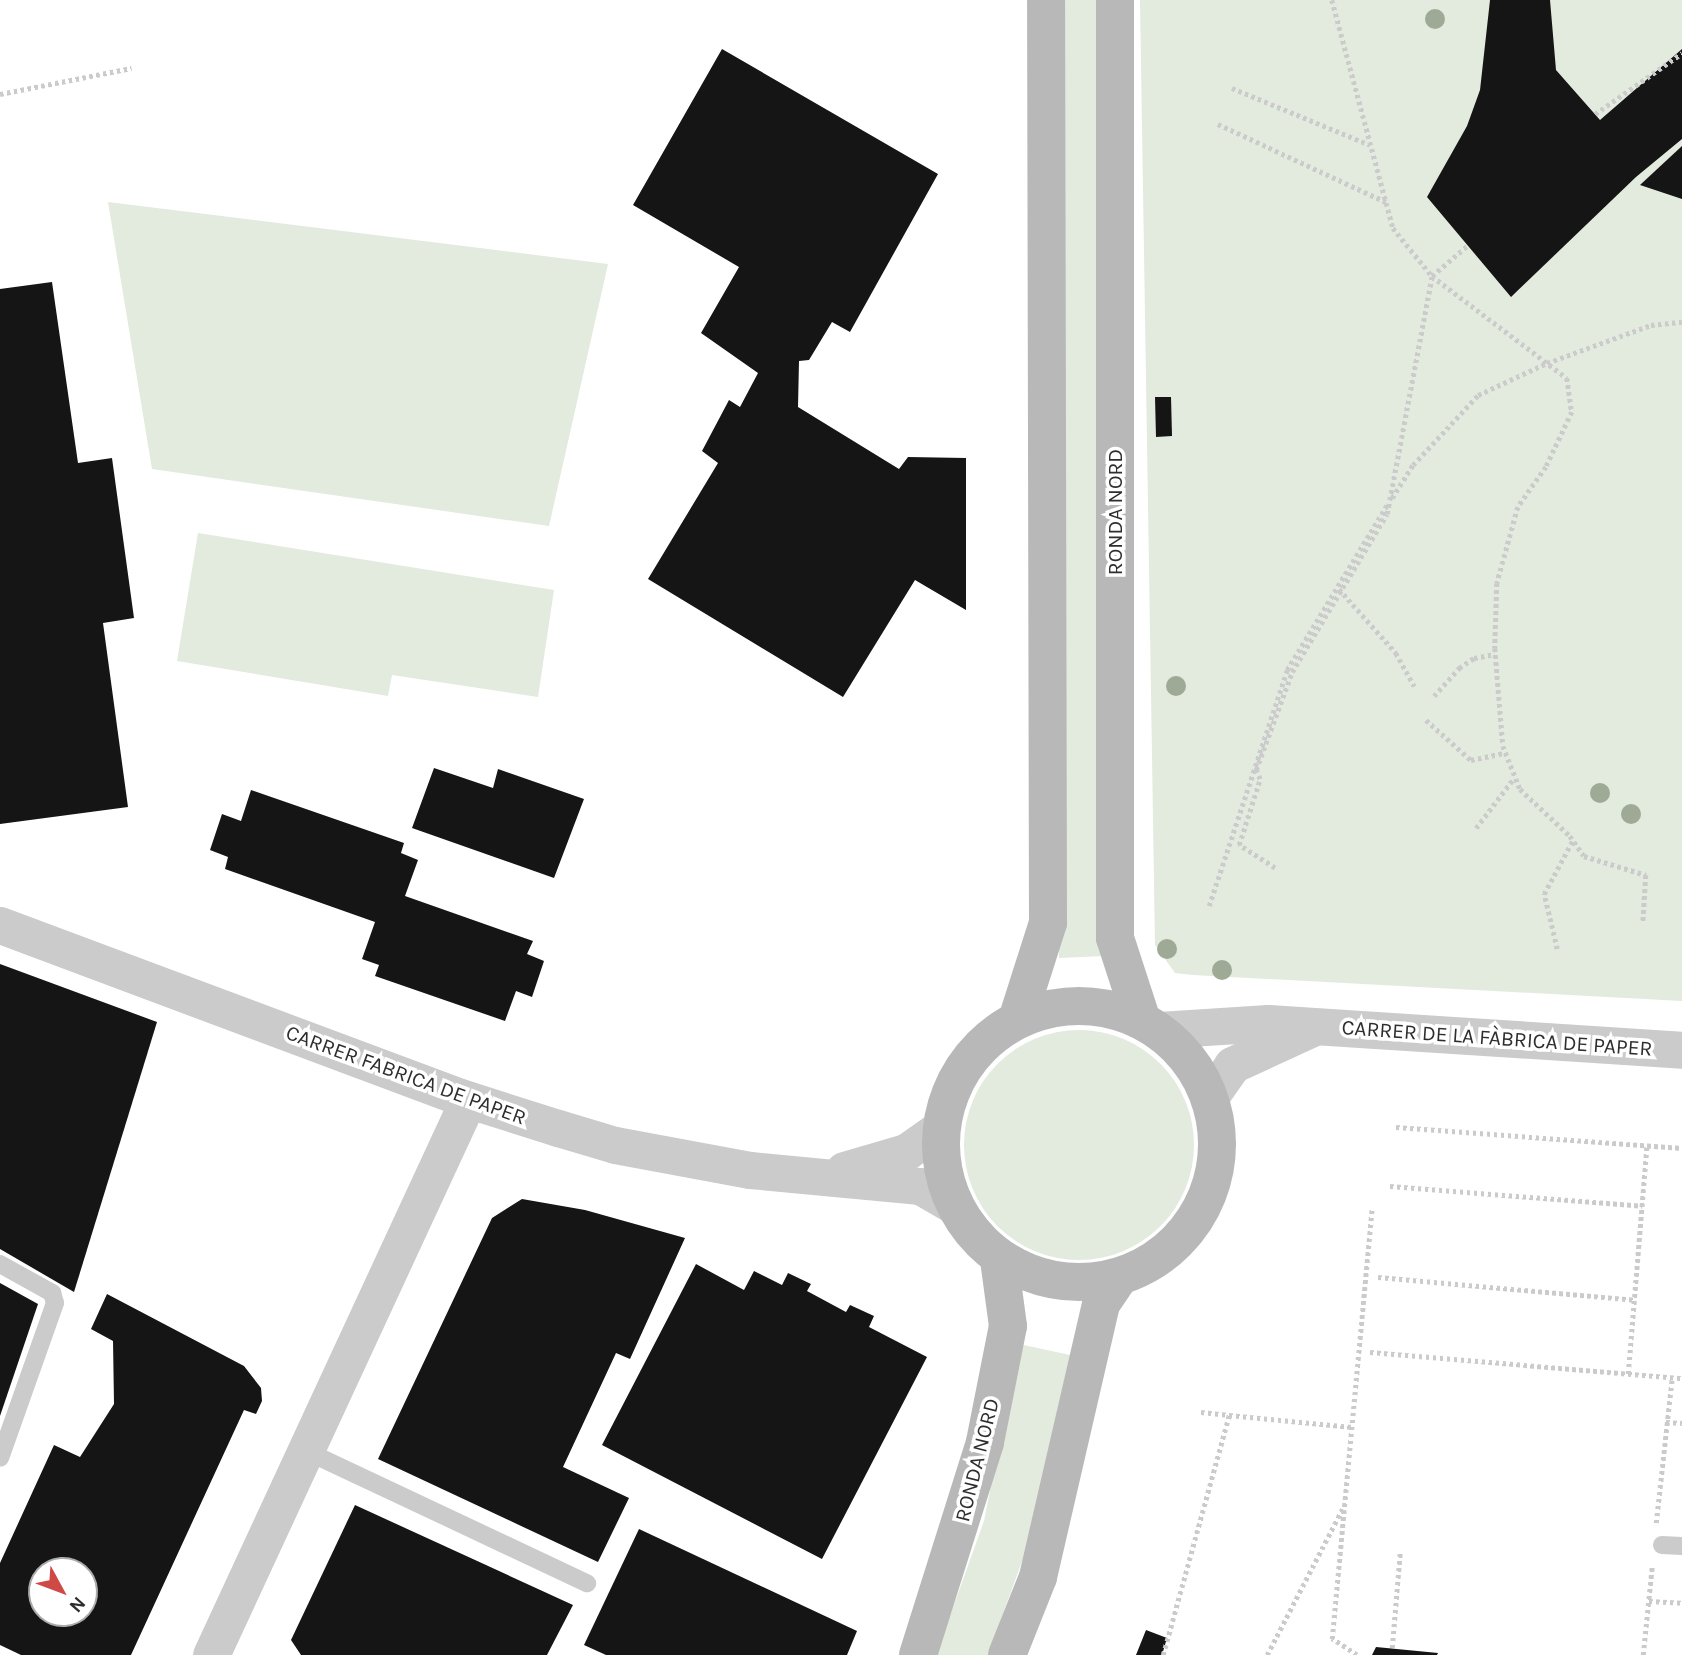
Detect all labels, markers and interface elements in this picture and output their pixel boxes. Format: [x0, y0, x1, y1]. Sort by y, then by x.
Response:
street label: RONDA NORD [1102, 449, 1128, 575]
street label: CARRER DE LA FÀBRICA DE PAPER [1341, 1015, 1653, 1061]
street label: CARRER FABRICA DE PAPER [282, 1020, 530, 1130]
street label: RONDA NORD [949, 1396, 1005, 1524]
north arrow [28, 1557, 98, 1627]
text: N [65, 1592, 90, 1617]

